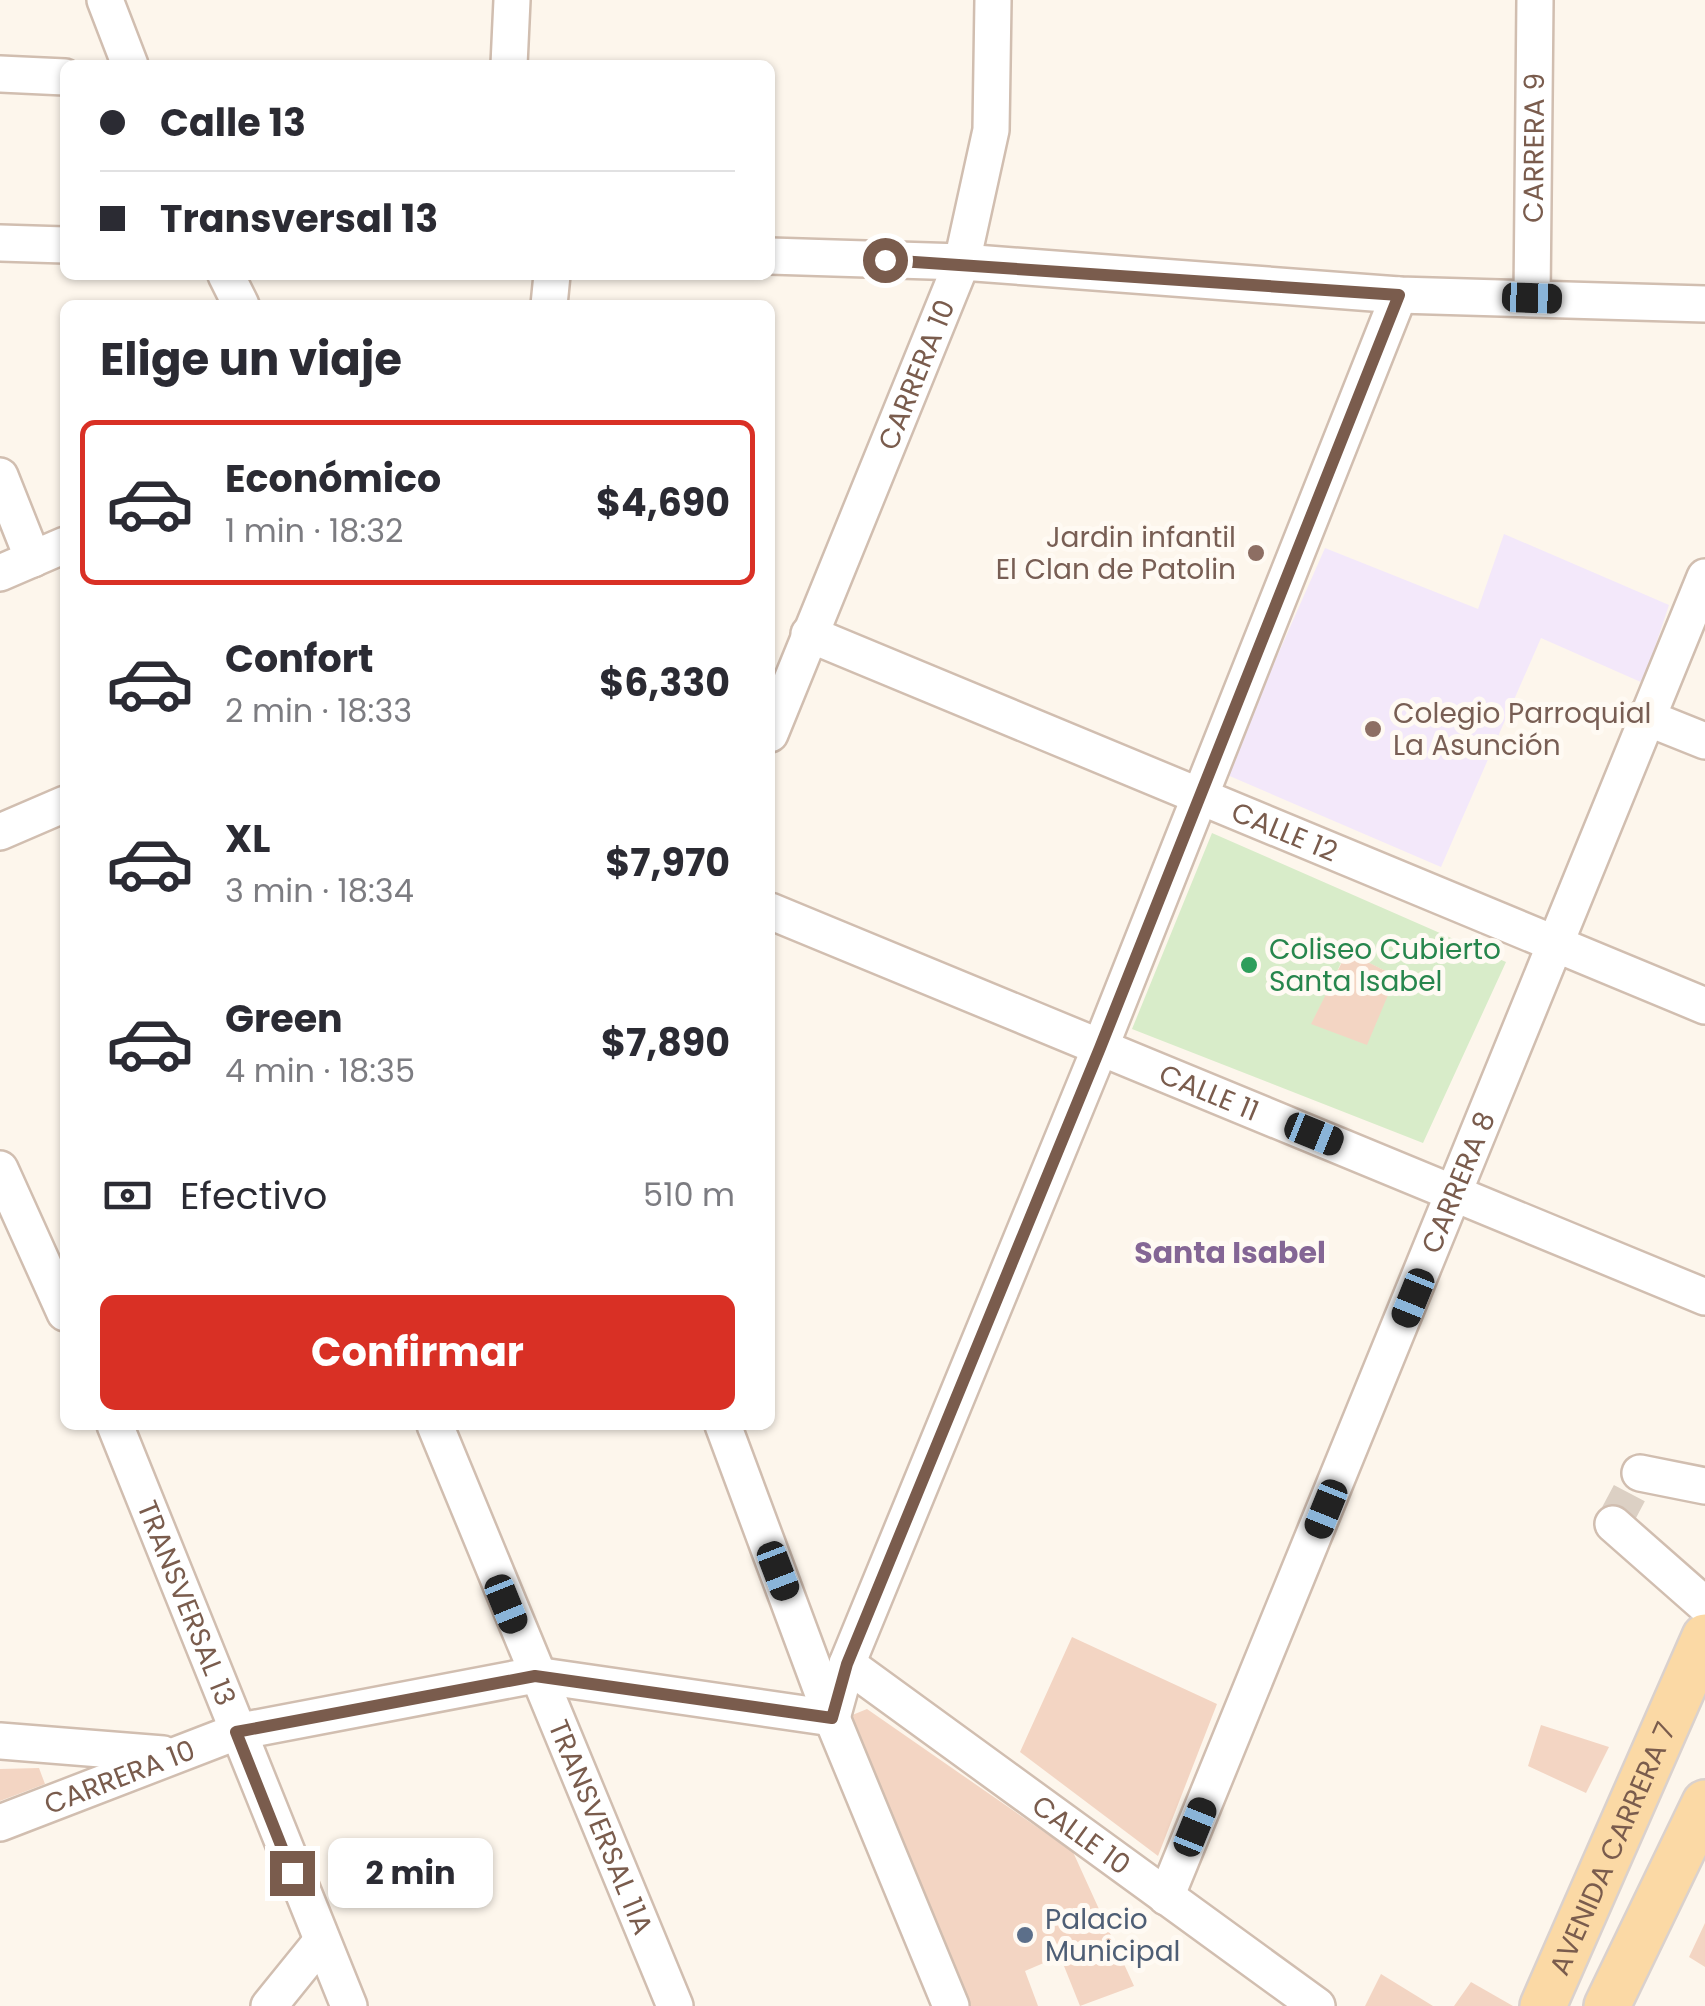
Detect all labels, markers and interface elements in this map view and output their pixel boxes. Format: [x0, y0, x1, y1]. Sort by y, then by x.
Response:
street label: CARRERA 9 [1513, 73, 1554, 223]
text: Calle 13 [160, 96, 306, 149]
text: Transversal 13 [160, 192, 438, 245]
route start [863, 238, 908, 283]
car [1501, 282, 1563, 314]
street label: CARRERA 10 [868, 294, 964, 456]
text: Elige un viaje [100, 328, 402, 391]
text: Económico [225, 452, 441, 505]
icon: car [105, 458, 195, 548]
text: $4,690 [596, 476, 730, 529]
text: 1 min · 18:32 [225, 508, 403, 553]
place label: Jardin infantil El Clan de Patolin [996, 518, 1236, 589]
marker: Jardin infantil El Clan de Patolin [1245, 542, 1267, 564]
text: Confort [225, 632, 373, 685]
icon: car [105, 638, 195, 728]
text: $6,330 [599, 656, 730, 709]
text: 2 min · 18:33 [225, 688, 412, 733]
place label: Colegio Parroquial La Asunción [1393, 694, 1652, 765]
marker: Colegio Parroquial La Asunción [1362, 718, 1384, 740]
street label: CALLE 12 [1226, 792, 1344, 871]
text: XL [225, 812, 270, 865]
icon: car [105, 818, 195, 908]
text: $7,970 [605, 836, 730, 889]
text: 3 min · 18:34 [225, 868, 414, 913]
place label: Coliseo Cubierto Santa Isabel [1269, 930, 1501, 1001]
marker: Coliseo Cubierto Santa Isabel [1238, 954, 1260, 976]
text: Green [225, 992, 343, 1045]
icon: car [105, 998, 195, 1088]
text: $7,890 [601, 1016, 730, 1069]
text: 4 min · 18:35 [225, 1048, 415, 1093]
street label: CALLE 11 [1153, 1054, 1265, 1130]
street label: CARRERA 8 [1411, 1105, 1504, 1259]
car [1281, 1109, 1347, 1159]
icon: cash [100, 1168, 155, 1223]
text: Efectivo [180, 1169, 327, 1222]
text: 510 m [643, 1172, 735, 1217]
district label: Santa Isabel [1134, 1231, 1326, 1274]
car [1388, 1265, 1438, 1331]
button: Confirmar [100, 1295, 735, 1410]
car [1301, 1476, 1351, 1542]
street label: TRANSVERSAL 13 [128, 1495, 246, 1711]
car [753, 1538, 803, 1604]
car [481, 1571, 531, 1637]
street label: TRANSVERSAL 11A [539, 1714, 663, 1940]
street label: AVENIDA CARRERA 7 [1540, 1716, 1685, 1981]
street label: CARRERA 10 [38, 1730, 201, 1824]
street label: CALLE 10 [1024, 1786, 1139, 1884]
car [1170, 1794, 1220, 1860]
callout: 2 min [327, 1838, 492, 1908]
text: 2 min [366, 1850, 455, 1895]
route end [270, 1851, 315, 1896]
place label: Palacio Municipal [1045, 1900, 1180, 1971]
marker: Palacio Municipal [1014, 1924, 1036, 1946]

